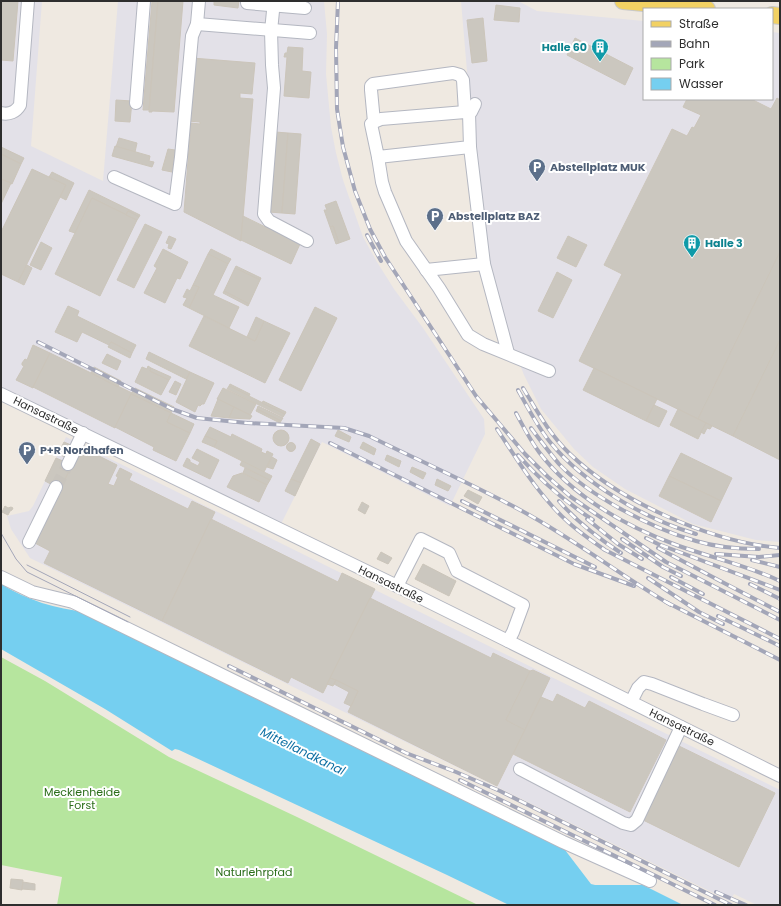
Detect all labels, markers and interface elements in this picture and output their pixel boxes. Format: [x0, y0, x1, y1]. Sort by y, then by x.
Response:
legend [643, 8, 773, 100]
text: Straße [679, 15, 719, 32]
text: Bahn [679, 35, 710, 52]
building icon: Halle 60 [590, 37, 610, 62]
place label: Halle 60 [542, 39, 587, 55]
text: Park [679, 55, 706, 72]
text: Wasser [679, 75, 724, 92]
parking icon: Abstellplatz MUK [527, 157, 547, 182]
place label: Abstellplatz MUK [550, 159, 646, 175]
parking icon: Abstellplatz BAZ [425, 206, 445, 231]
place label: Abstellplatz BAZ [448, 208, 540, 224]
building icon: Halle 3 [682, 233, 702, 258]
place label: Halle 3 [705, 235, 743, 251]
street label: Hansastraße [11, 392, 82, 438]
parking icon: P+R Nordhafen [17, 440, 37, 465]
place label: P+R Nordhafen [40, 442, 124, 458]
street label: Hansastraße [356, 561, 427, 607]
street label: Hansastraße [647, 704, 718, 750]
water label: Mittellandkanal [258, 723, 348, 779]
park label: Mecklenheide Forst [44, 784, 120, 813]
park label: Naturlehrpfad [216, 864, 292, 880]

